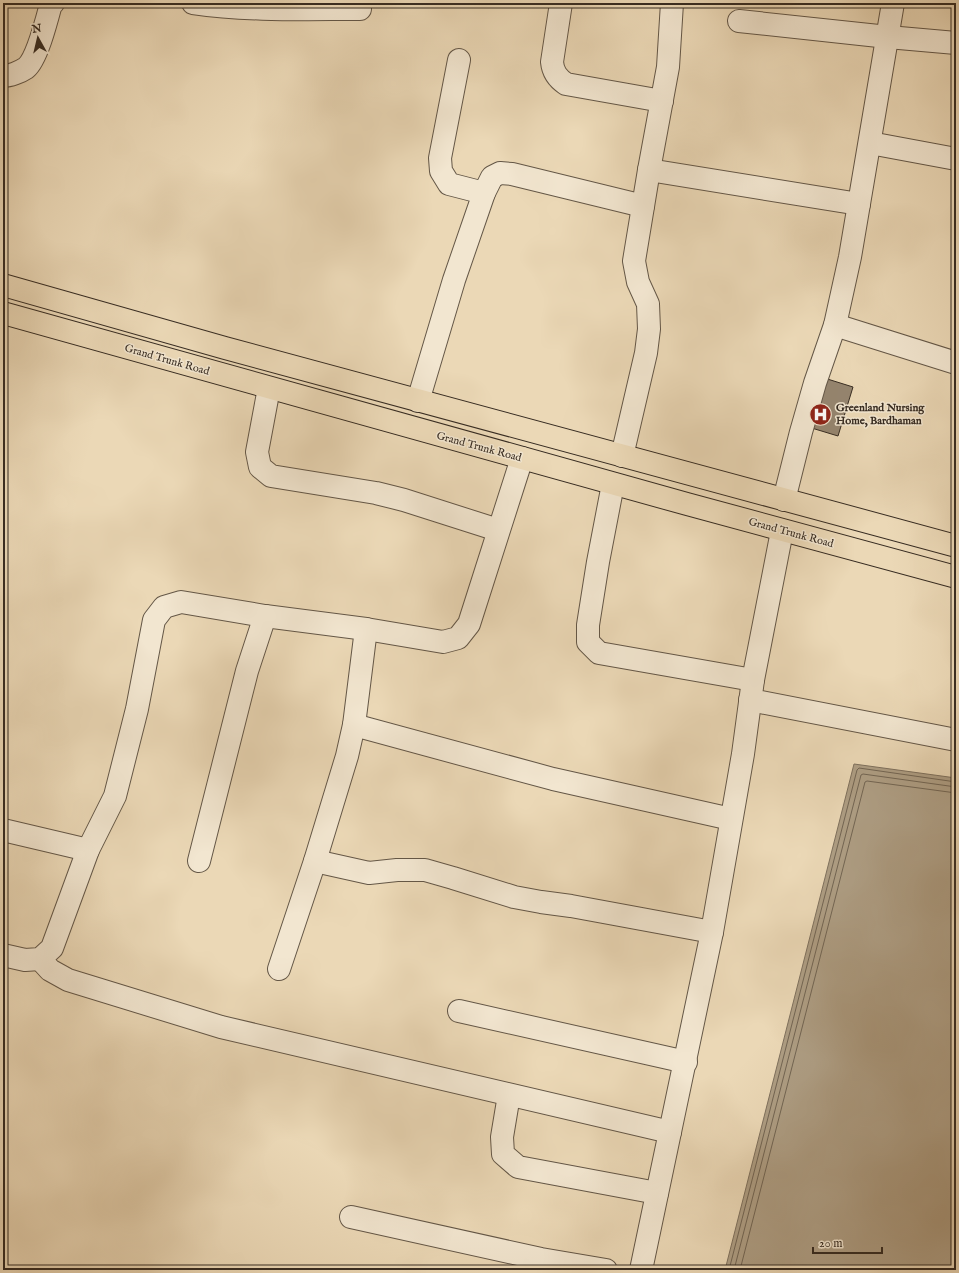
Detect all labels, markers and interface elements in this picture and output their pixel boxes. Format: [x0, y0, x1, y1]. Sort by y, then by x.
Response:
north arrow [18, 18, 58, 58]
text: N [30, 21, 43, 37]
street label: Grand Trunk Road [123, 341, 211, 379]
hospital icon: Greenland Nursing Home, Bardhaman [808, 401, 834, 427]
place label: Greenland Nursing Home, Bardhaman [836, 401, 925, 428]
street label: Grand Trunk Road [435, 429, 523, 465]
street label: Grand Trunk Road [747, 515, 835, 551]
scale bar [813, 1229, 882, 1255]
text: 20 m [819, 1236, 842, 1251]

